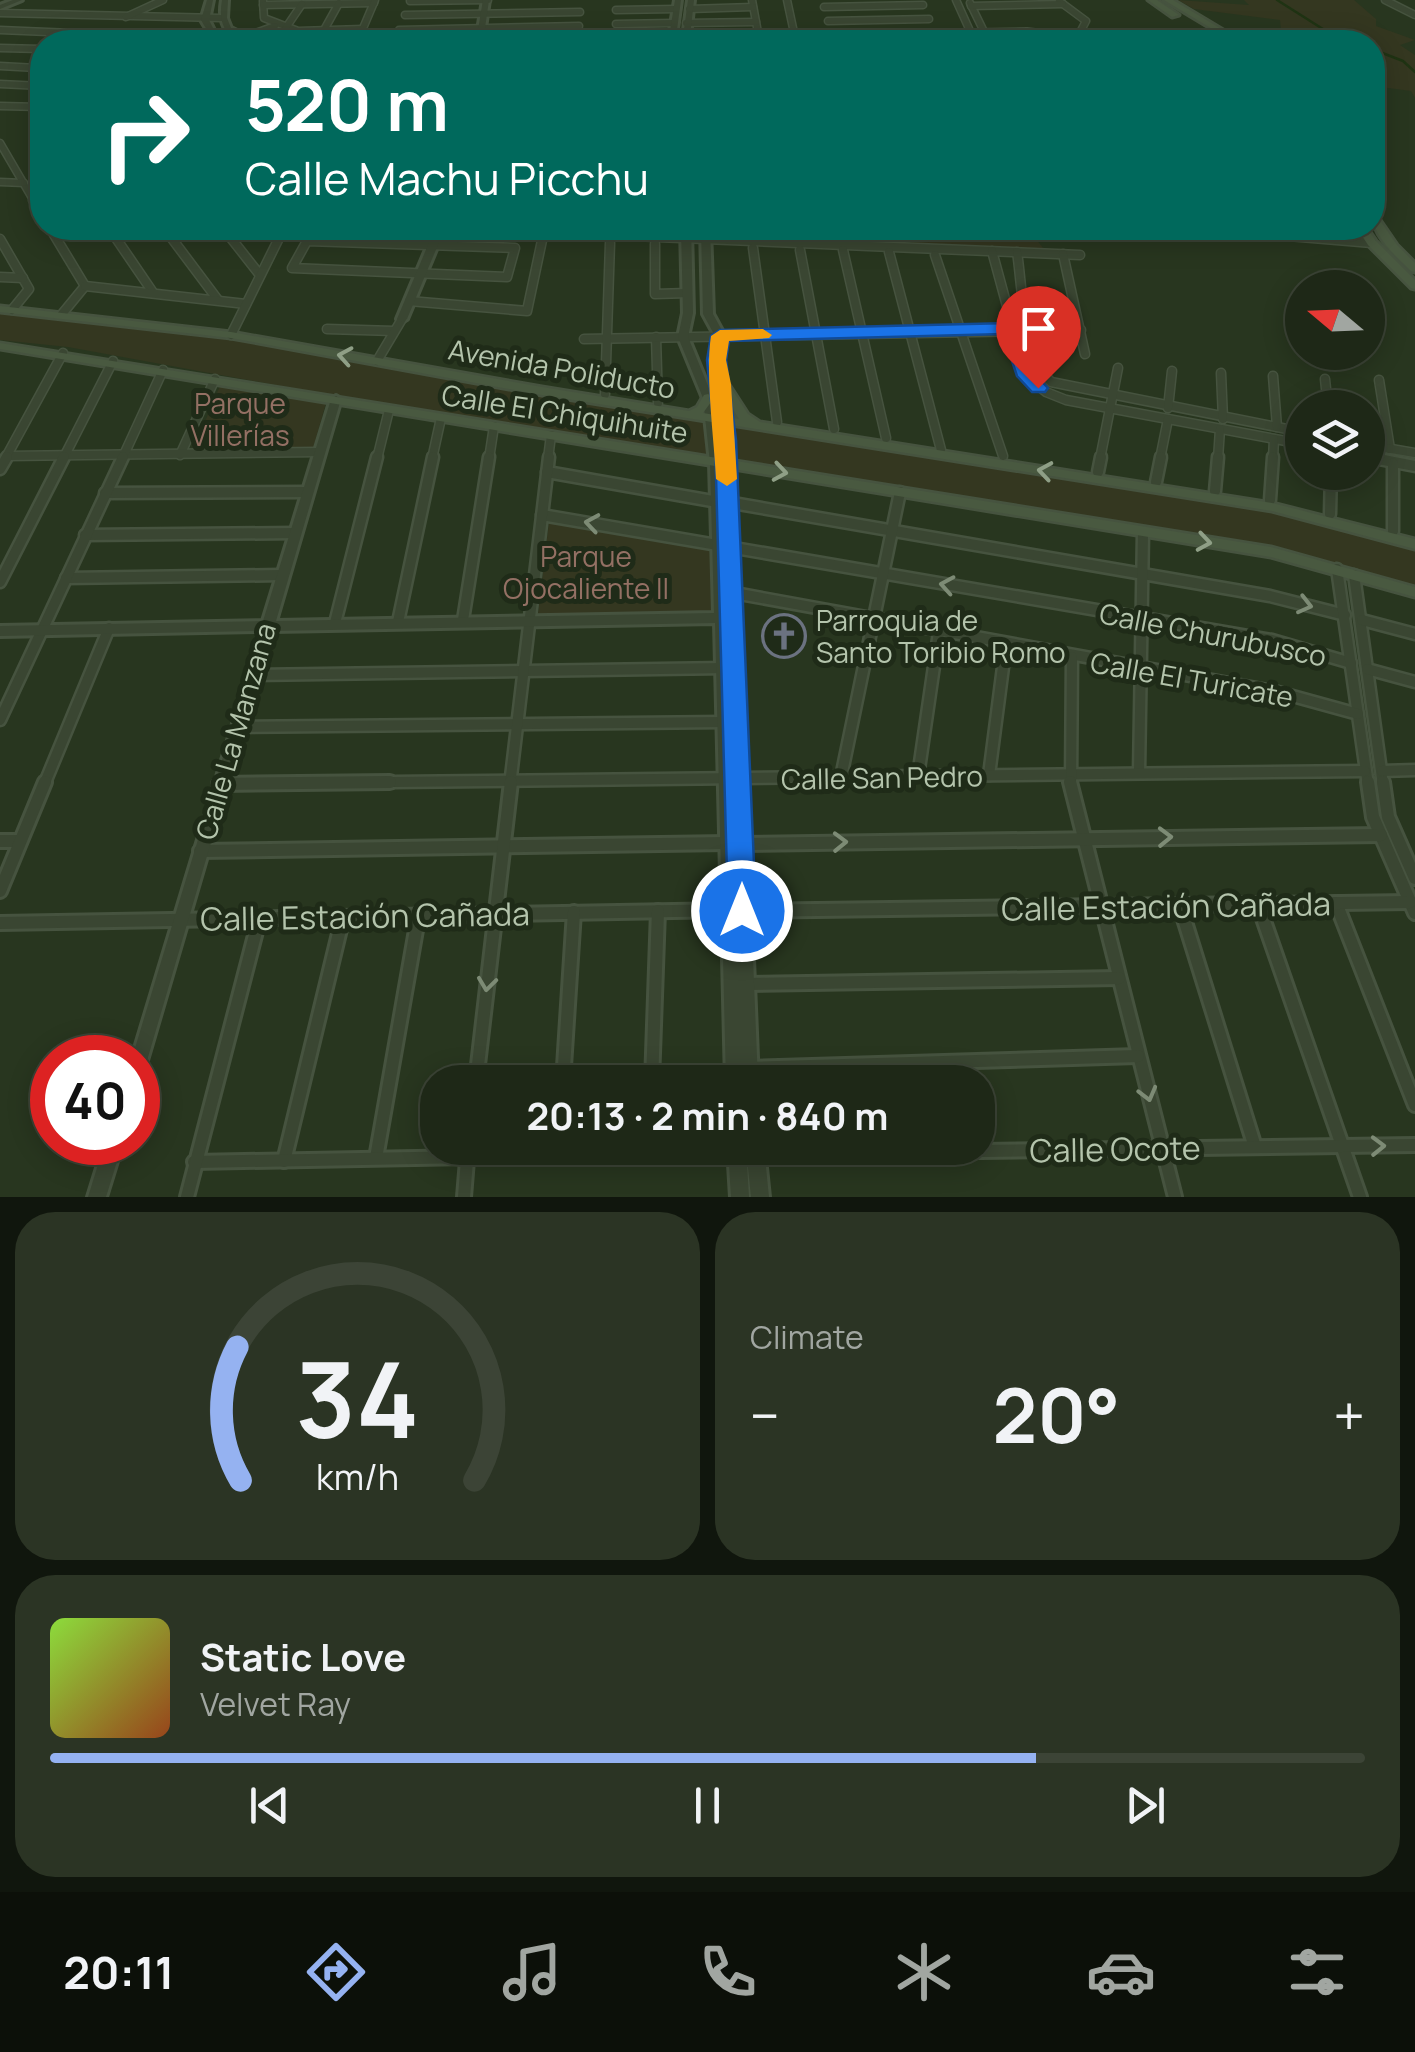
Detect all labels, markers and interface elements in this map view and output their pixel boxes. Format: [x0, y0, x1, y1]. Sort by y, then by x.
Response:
text: 520 m [245, 56, 449, 152]
icon: right [80, 70, 210, 200]
text: Calle Machu Picchu [245, 147, 649, 209]
north arrow [1285, 270, 1385, 370]
map controls [1285, 270, 1385, 490]
pin [996, 286, 1081, 389]
icon: arrive [1011, 301, 1066, 356]
street label: Avenida Poliducto [446, 329, 678, 407]
one-way arrow [336, 346, 353, 367]
street label: Calle El Chiquihuite [439, 375, 691, 451]
park label: Parque Villerías [190, 384, 290, 454]
button: layers [1285, 390, 1385, 490]
one-way arrow [771, 461, 788, 482]
one-way arrow [1037, 461, 1053, 482]
one-way arrow [584, 514, 600, 535]
one-way arrow [1196, 531, 1212, 552]
park label: Parque Ojocaliente II [503, 537, 669, 607]
one-way arrow [939, 575, 955, 596]
street label: Calle Churubusco [1096, 593, 1330, 675]
one-way arrow [1296, 593, 1313, 614]
place label: Parroquia de Santo Toribio Romo [816, 601, 1066, 671]
church icon: Parroquia de Santo Toribio Romo [761, 613, 807, 659]
street label: Calle La Manzana [186, 618, 284, 844]
street label: Calle El Turicate [1088, 642, 1296, 716]
street label: Calle San Pedro [781, 756, 983, 798]
one-way arrow [1158, 826, 1173, 848]
one-way arrow [832, 832, 848, 853]
position arrow [690, 859, 794, 963]
street label: Calle Estación Cañada [1001, 881, 1331, 931]
street label: Calle Estación Cañada [200, 891, 530, 941]
one-way arrow [477, 976, 498, 992]
speed limit sign: 40 [30, 1035, 160, 1165]
one-way arrow [1136, 1085, 1157, 1102]
text: 20:13 · 2 min · 840 m [526, 1089, 889, 1141]
street label: Calle Ocote [1029, 1126, 1201, 1172]
one-way arrow [1371, 1135, 1387, 1156]
text: Climate [750, 1315, 864, 1359]
text: 34 [296, 1327, 419, 1469]
text: 20° [993, 1363, 1120, 1466]
text: − [750, 1377, 780, 1453]
text: + [1333, 1377, 1365, 1453]
text: km/h [316, 1452, 399, 1501]
text: Static Love [200, 1630, 406, 1682]
text: Velvet Ray [200, 1682, 351, 1726]
icon: previous [242, 1778, 297, 1833]
icon: pause [680, 1778, 735, 1833]
icon: next [1118, 1778, 1173, 1833]
icon: directions [301, 1937, 371, 2007]
icon: music [497, 1937, 567, 2007]
icon: phone [693, 1937, 763, 2007]
icon: climate [889, 1937, 959, 2007]
icon: car [1086, 1937, 1156, 2007]
icon: filters [1282, 1937, 1352, 2007]
text: 20:11 [63, 1941, 174, 2003]

